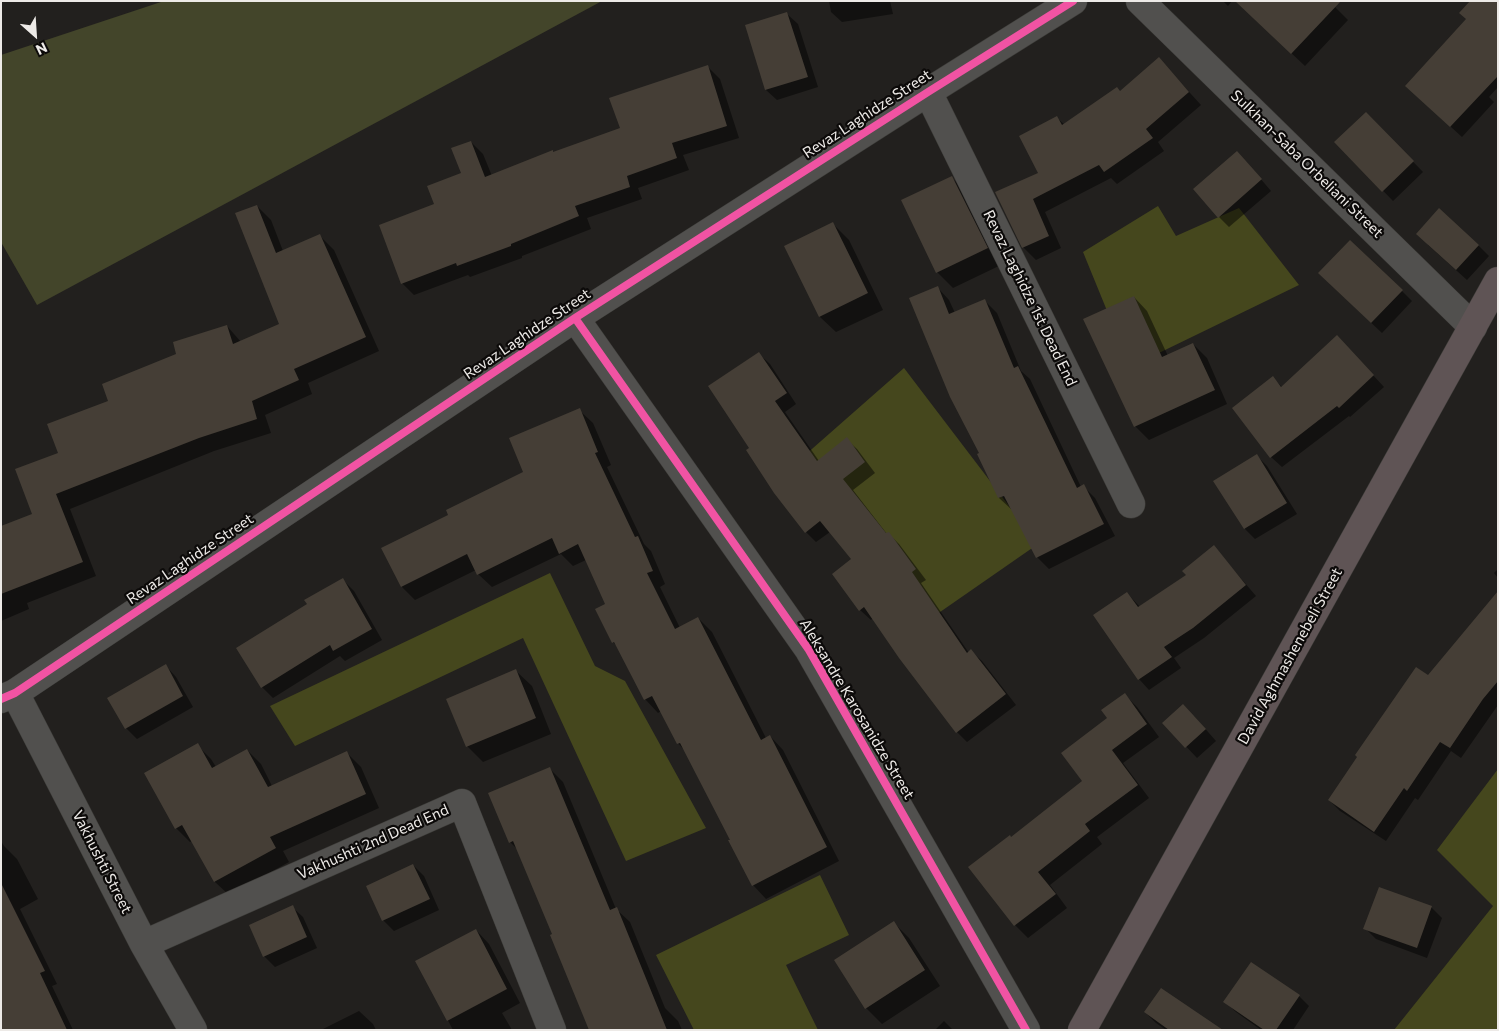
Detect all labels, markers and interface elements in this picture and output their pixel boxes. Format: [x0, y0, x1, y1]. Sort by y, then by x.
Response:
north arrow [10, 10, 60, 60]
text: N [33, 39, 50, 59]
street label: Revaz Laghidze Street [799, 66, 935, 162]
street label: Sulkhan-Saba Orbeliani Street [1227, 86, 1387, 242]
street label: Revaz Laghidze 1st Dead End [979, 207, 1081, 389]
street label: Revaz Laghidze Street [460, 285, 594, 383]
street label: Revaz Laghidze Street [123, 510, 257, 608]
street label: David Aghmashenebeli Street [1234, 565, 1346, 747]
street label: Aleksandre Karosanidze Street [796, 615, 918, 803]
street label: Vakhushti 2nd Dead End [295, 800, 451, 884]
street label: Vakhushti Street [68, 808, 136, 916]

